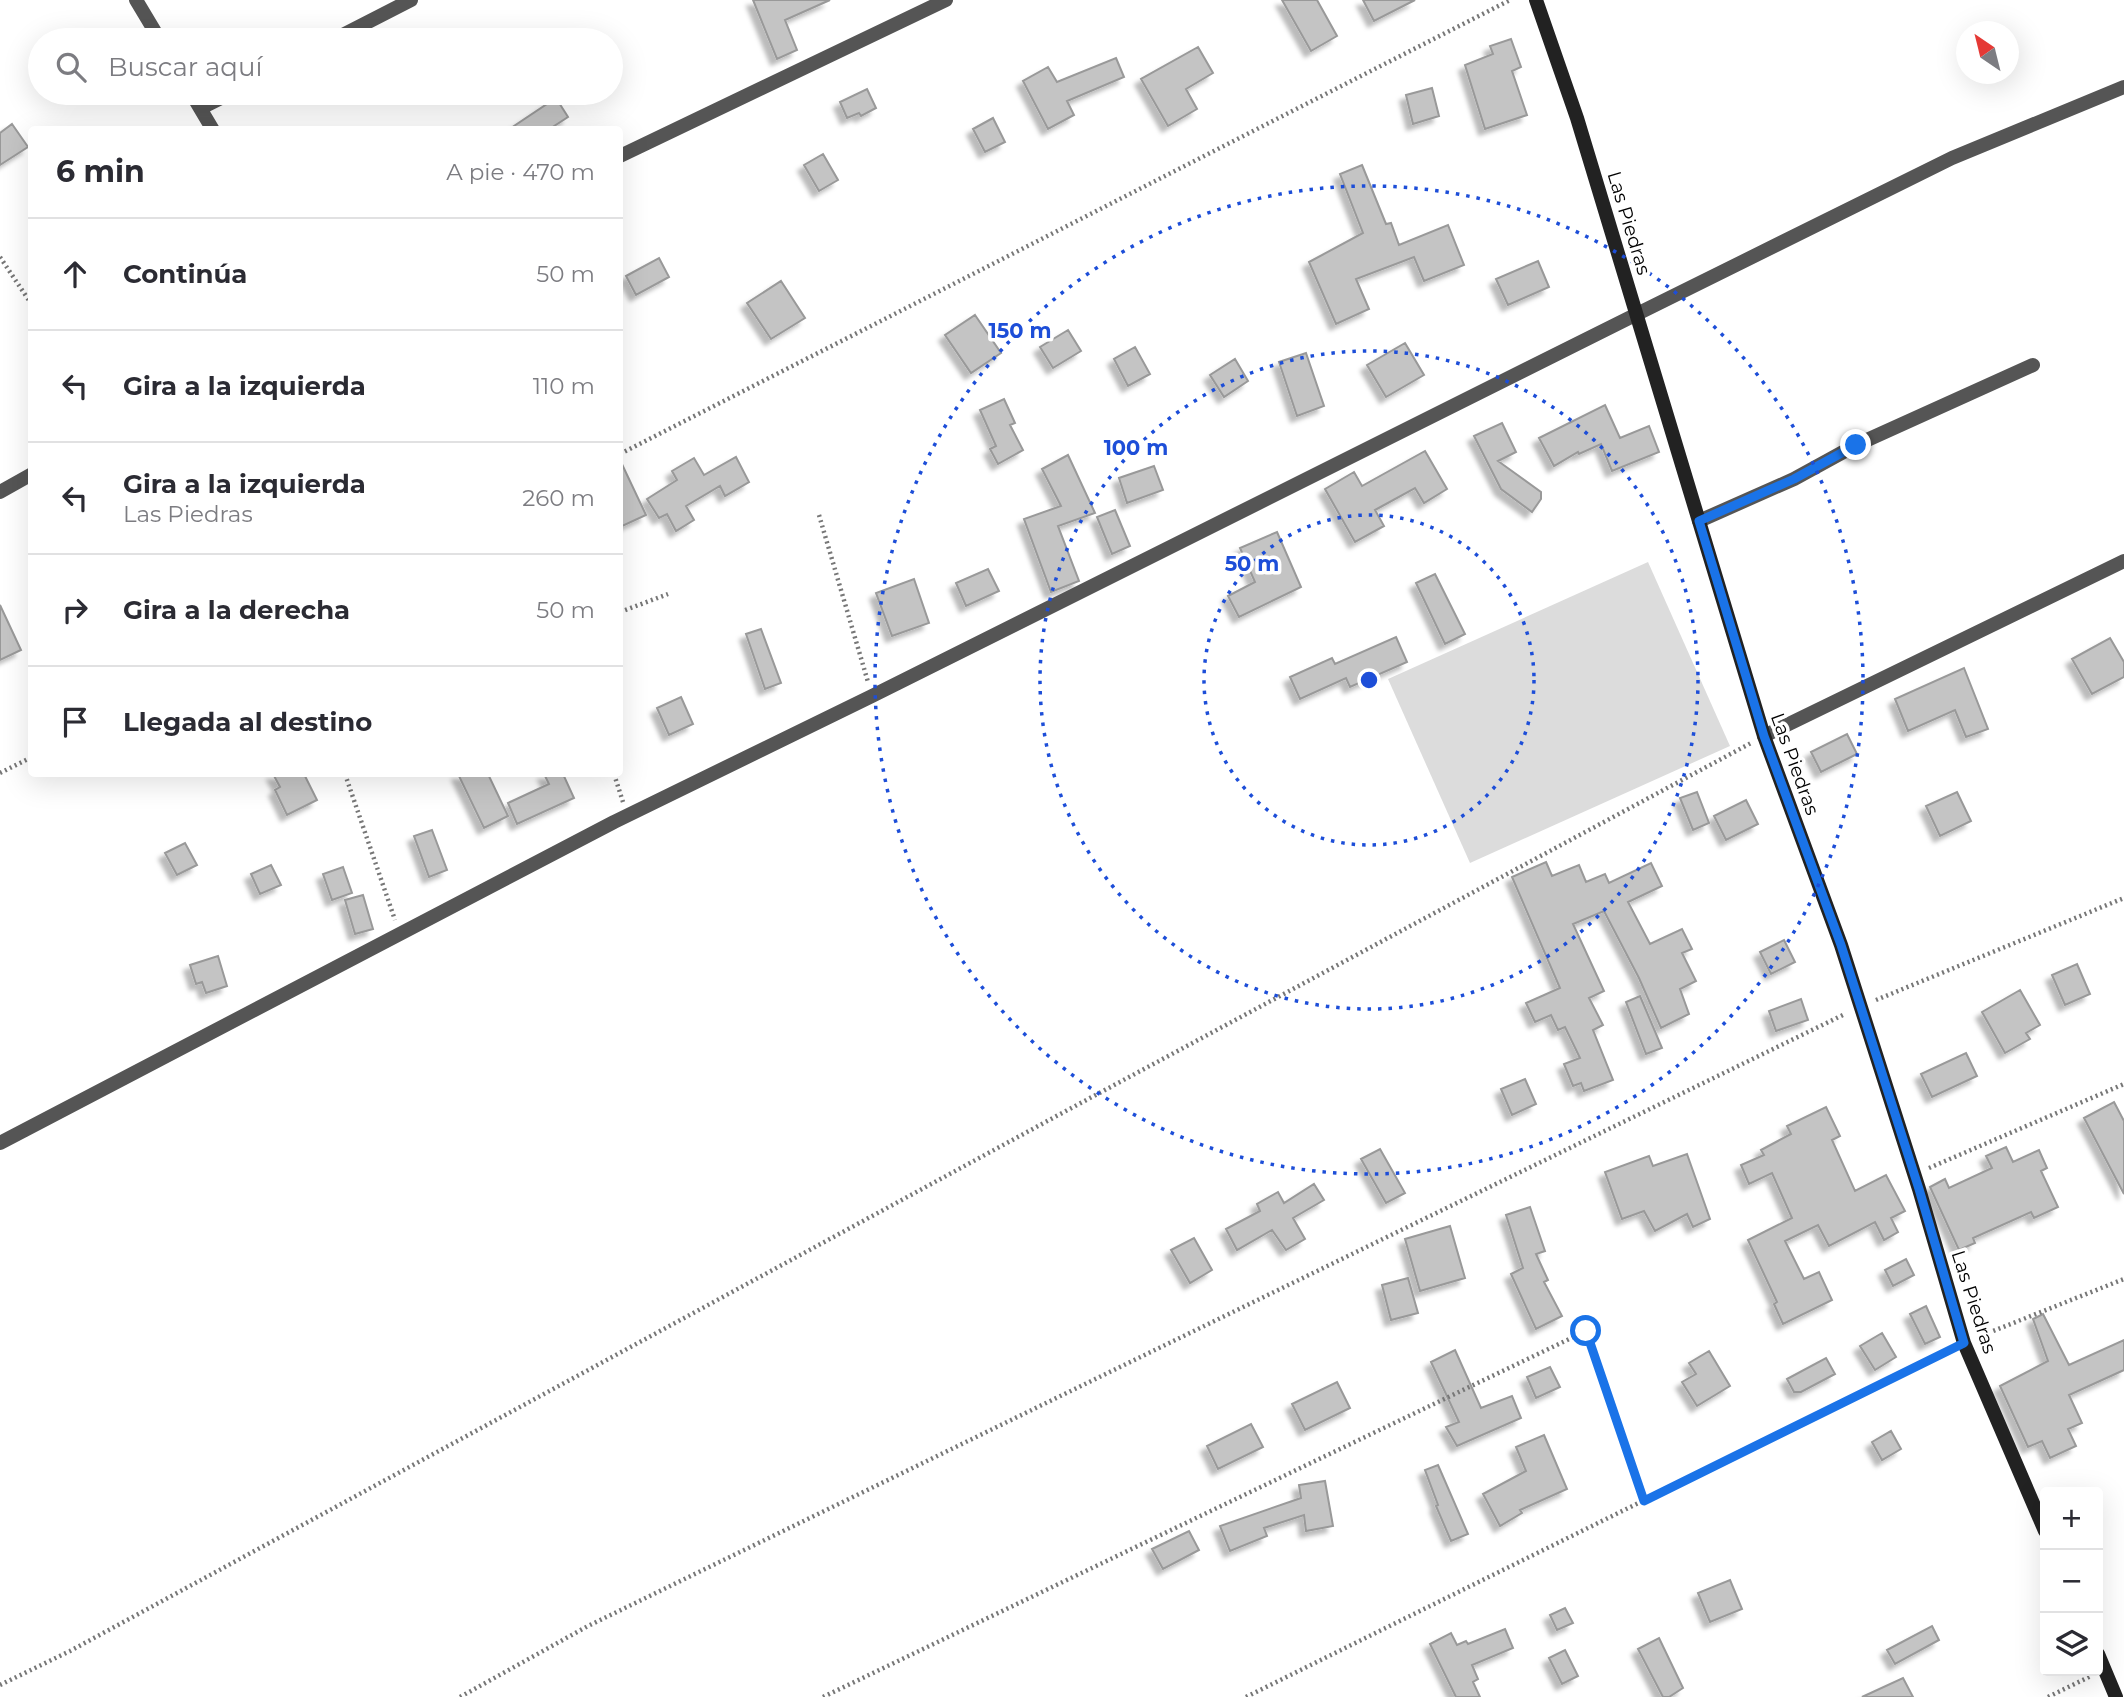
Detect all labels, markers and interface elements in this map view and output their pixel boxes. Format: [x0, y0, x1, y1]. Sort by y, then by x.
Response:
north arrow [1956, 21, 2019, 84]
search box [28, 28, 623, 105]
icon: search [52, 48, 90, 86]
text: Buscar aquí [108, 51, 262, 83]
text: 6 min [56, 153, 145, 190]
text: A pie · 470 m [446, 158, 595, 186]
street label: Las Piedras [1602, 168, 1656, 278]
icon: ahead [56, 255, 94, 293]
text: Continúa [123, 258, 247, 290]
text: 50 m [536, 260, 595, 288]
text: 150 m [989, 318, 1051, 343]
icon: left [56, 367, 94, 405]
text: Gira a la izquierda [123, 370, 366, 402]
text: 110 m [533, 372, 595, 400]
route end [1840, 429, 1871, 460]
text: 100 m [1104, 435, 1168, 460]
text: Gira a la izquierda [123, 468, 366, 500]
icon: left [56, 479, 94, 517]
text: 260 m [522, 484, 595, 512]
text: Las Piedras [123, 500, 253, 528]
text: 50 m [1225, 551, 1279, 576]
icon: right [56, 591, 94, 629]
text: Gira a la derecha [123, 594, 350, 626]
text: 50 m [536, 596, 595, 624]
centre of rings [1357, 668, 1381, 692]
icon: arrive [56, 703, 94, 741]
text: Llegada al destino [123, 706, 372, 738]
street label: Las Piedras [1766, 710, 1824, 818]
street label: Las Piedras [1947, 1248, 2001, 1356]
route start [1570, 1315, 1601, 1346]
map controls [2040, 1487, 2103, 1676]
button: + [2040, 1487, 2103, 1550]
button: − [2040, 1550, 2103, 1613]
button: layers [2040, 1613, 2103, 1676]

